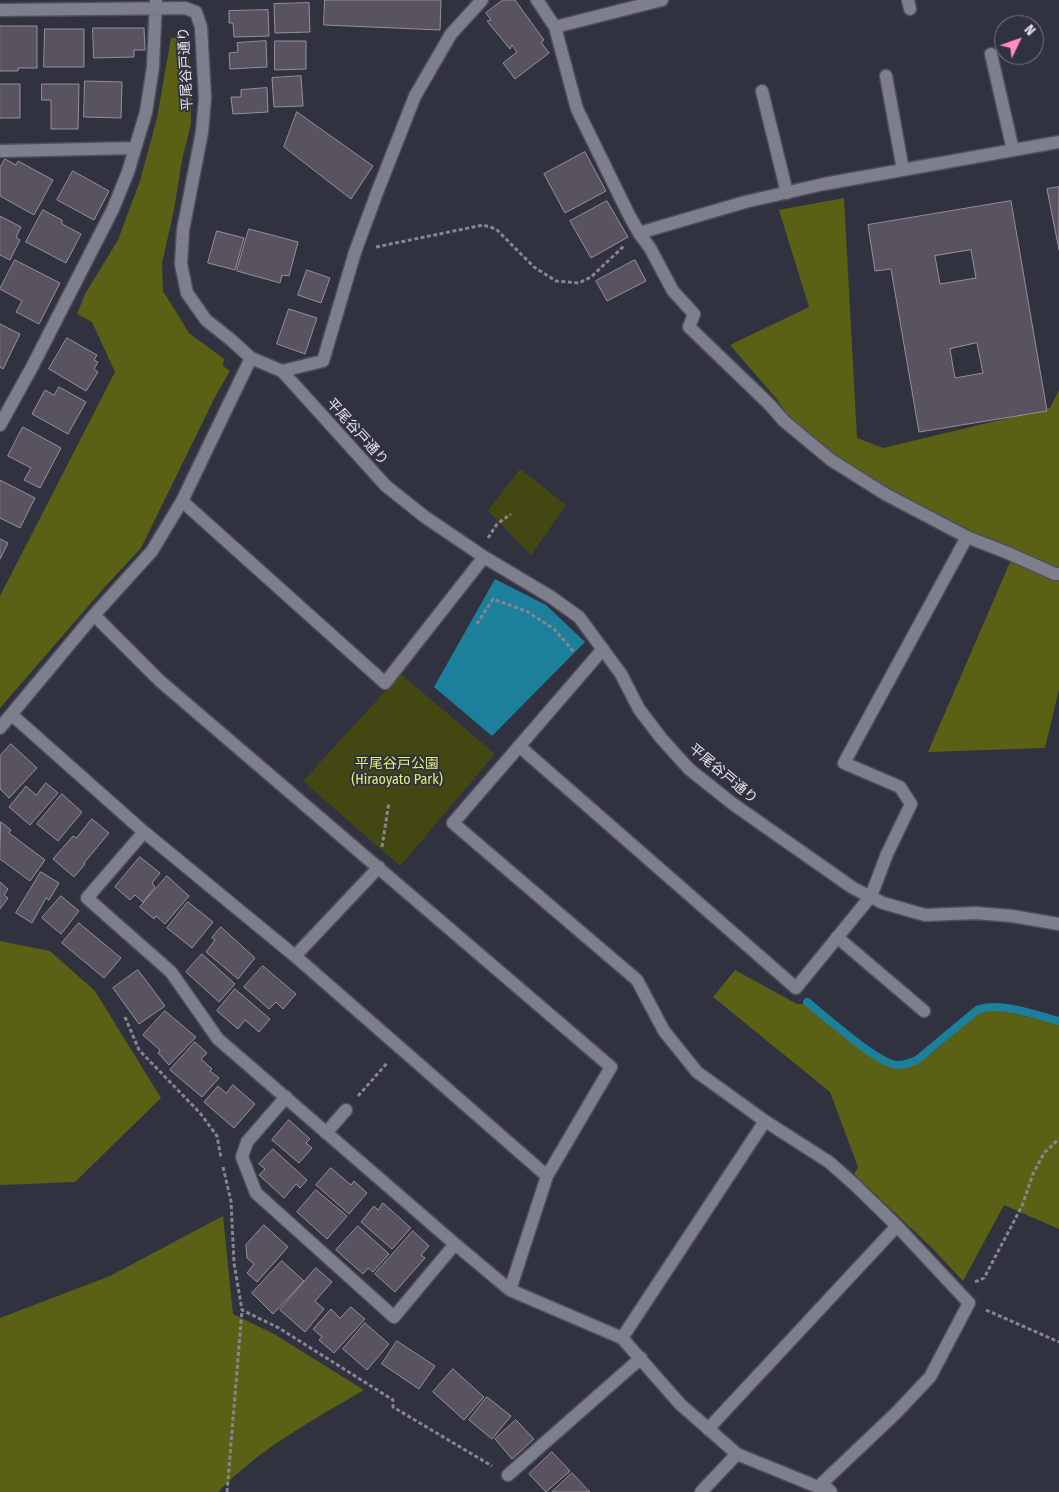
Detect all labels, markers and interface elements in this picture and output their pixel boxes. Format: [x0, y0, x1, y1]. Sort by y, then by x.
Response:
north arrow [994, 15, 1044, 65]
text: N [1021, 21, 1039, 39]
street label: 平尾谷戸通り [175, 27, 197, 111]
street label: 平尾谷戸通り [323, 395, 391, 469]
street label: 平尾谷戸通り [685, 741, 761, 807]
park label: 平尾谷戸公園 (Hiraoyato Park) [351, 756, 443, 789]

